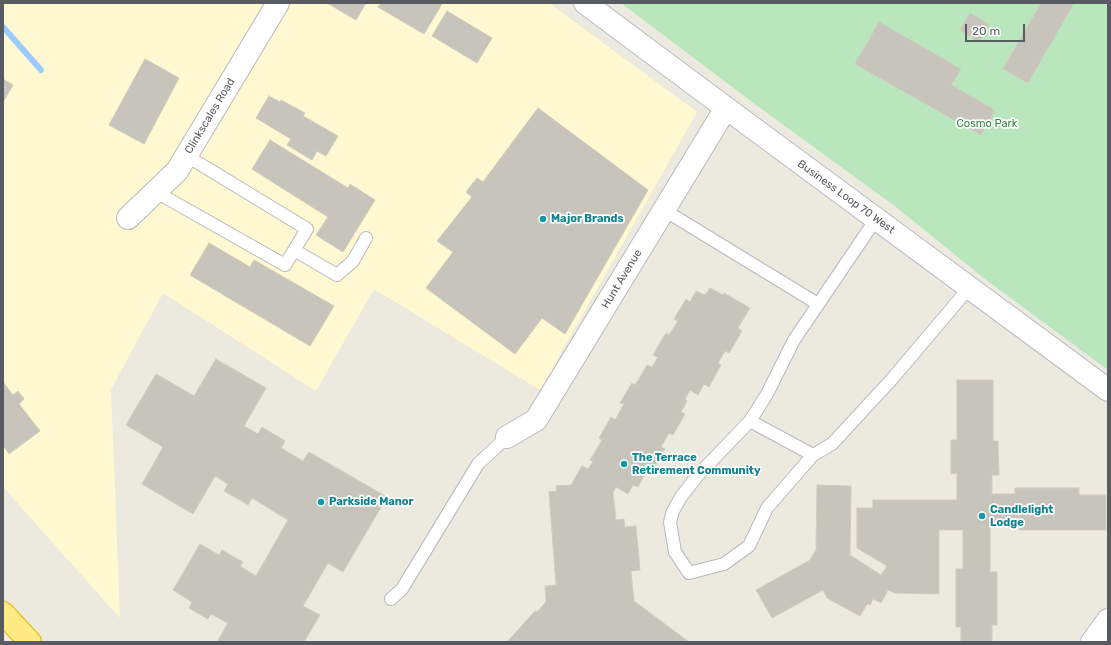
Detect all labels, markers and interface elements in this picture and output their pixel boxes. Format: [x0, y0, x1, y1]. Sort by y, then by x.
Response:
scale bar [967, 16, 1027, 42]
text: 20 m [972, 24, 1000, 38]
street label: Clinkscales Road [182, 76, 238, 156]
park label: Cosmo Park [957, 117, 1017, 131]
street label: Business Loop 70 West [795, 157, 897, 237]
place label: Major Brands [551, 212, 624, 226]
marker: Major Brands [538, 214, 548, 224]
street label: Hunt Avenue [599, 247, 645, 311]
place label: The Terrace Retirement Community [632, 451, 760, 477]
marker: The Terrace Retirement Community [619, 459, 629, 469]
place label: Parkside Manor [329, 495, 414, 509]
marker: Parkside Manor [316, 497, 326, 507]
place label: Candlelight Lodge [990, 503, 1053, 529]
marker: Candlelight Lodge [977, 511, 987, 521]

